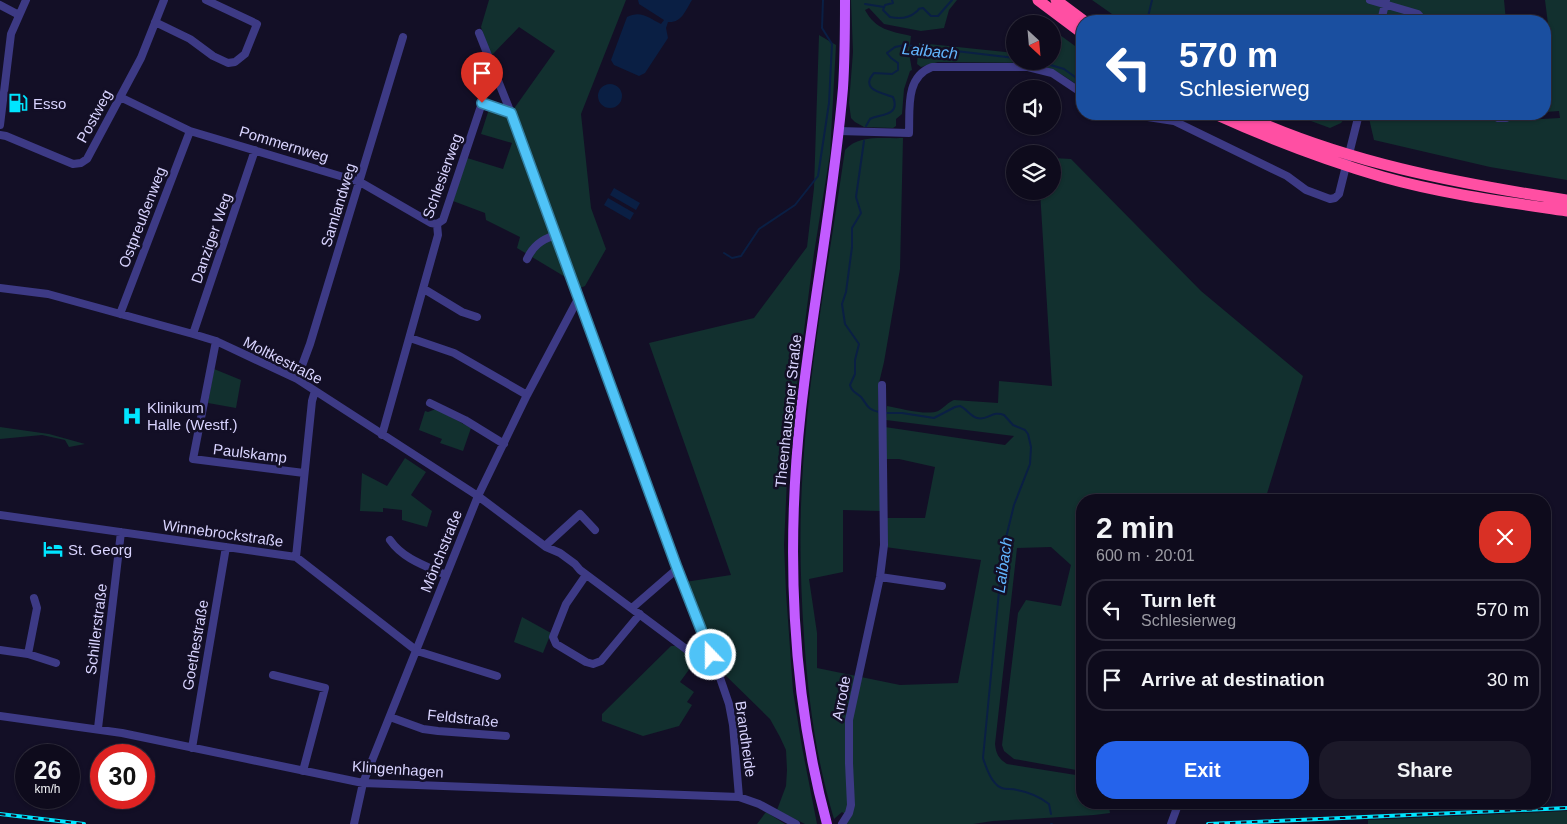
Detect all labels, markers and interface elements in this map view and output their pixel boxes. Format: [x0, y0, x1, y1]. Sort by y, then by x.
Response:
north arrow [1006, 15, 1061, 70]
map controls [1006, 15, 1061, 200]
icon: left [1096, 35, 1161, 100]
text: 570 m [1179, 35, 1278, 74]
water label: Laibach [901, 40, 959, 62]
pin [461, 52, 503, 103]
icon: arrive [468, 59, 496, 87]
text: Schlesierweg [1179, 76, 1310, 101]
button: sound [1006, 80, 1061, 135]
street label: Postweg [73, 87, 115, 145]
fuel station icon: Esso [7, 92, 29, 114]
place label: Esso [33, 95, 66, 112]
street label: Pommernweg [237, 122, 331, 166]
street label: Schlesierweg [419, 131, 465, 221]
button: layers [1006, 145, 1061, 200]
street label: Samlandweg [317, 161, 359, 249]
street label: Ostpreußenweg [115, 164, 169, 270]
street label: Danziger Weg [188, 190, 234, 286]
street label: Moltkestraße [241, 333, 325, 387]
street label: Theenhausener Straße [771, 333, 805, 489]
place label: Klinikum Halle (Westf.) [147, 399, 238, 433]
hospital icon: Klinikum Halle (Westf.) [121, 405, 143, 427]
street label: Paulskamp [212, 440, 288, 466]
street label: Mönchstraße [417, 507, 465, 595]
text: 2 min [1096, 511, 1174, 544]
button: close [1479, 511, 1531, 563]
street label: Winnebrockstraße [162, 516, 284, 550]
water label: Laibach [991, 536, 1015, 594]
hotel icon: St. Georg [42, 538, 64, 560]
place label: St. Georg [68, 541, 132, 558]
text: 600 m · 20:01 [1096, 547, 1195, 564]
street label: Schillerstraße [82, 582, 110, 676]
text: Turn left [1141, 590, 1216, 611]
icon: left [1098, 596, 1126, 624]
street label: Goethestraße [179, 598, 211, 692]
text: 570 m [1476, 599, 1529, 620]
text: Schlesierweg [1141, 612, 1236, 629]
position arrow [684, 628, 736, 680]
icon: arrive [1098, 666, 1126, 694]
text: Arrive at destination [1141, 669, 1325, 690]
text: 30 m [1487, 669, 1529, 690]
street label: Arrode [828, 674, 854, 722]
street label: Brandheide [732, 700, 760, 778]
street label: Feldstraße [426, 706, 500, 730]
button: Exit [1096, 741, 1309, 799]
button: Share [1319, 741, 1531, 799]
speed limit sign: 30 [90, 744, 155, 809]
text: 26 [34, 756, 61, 784]
street label: Klingenhagen [352, 757, 444, 781]
text: km/h [34, 782, 61, 796]

